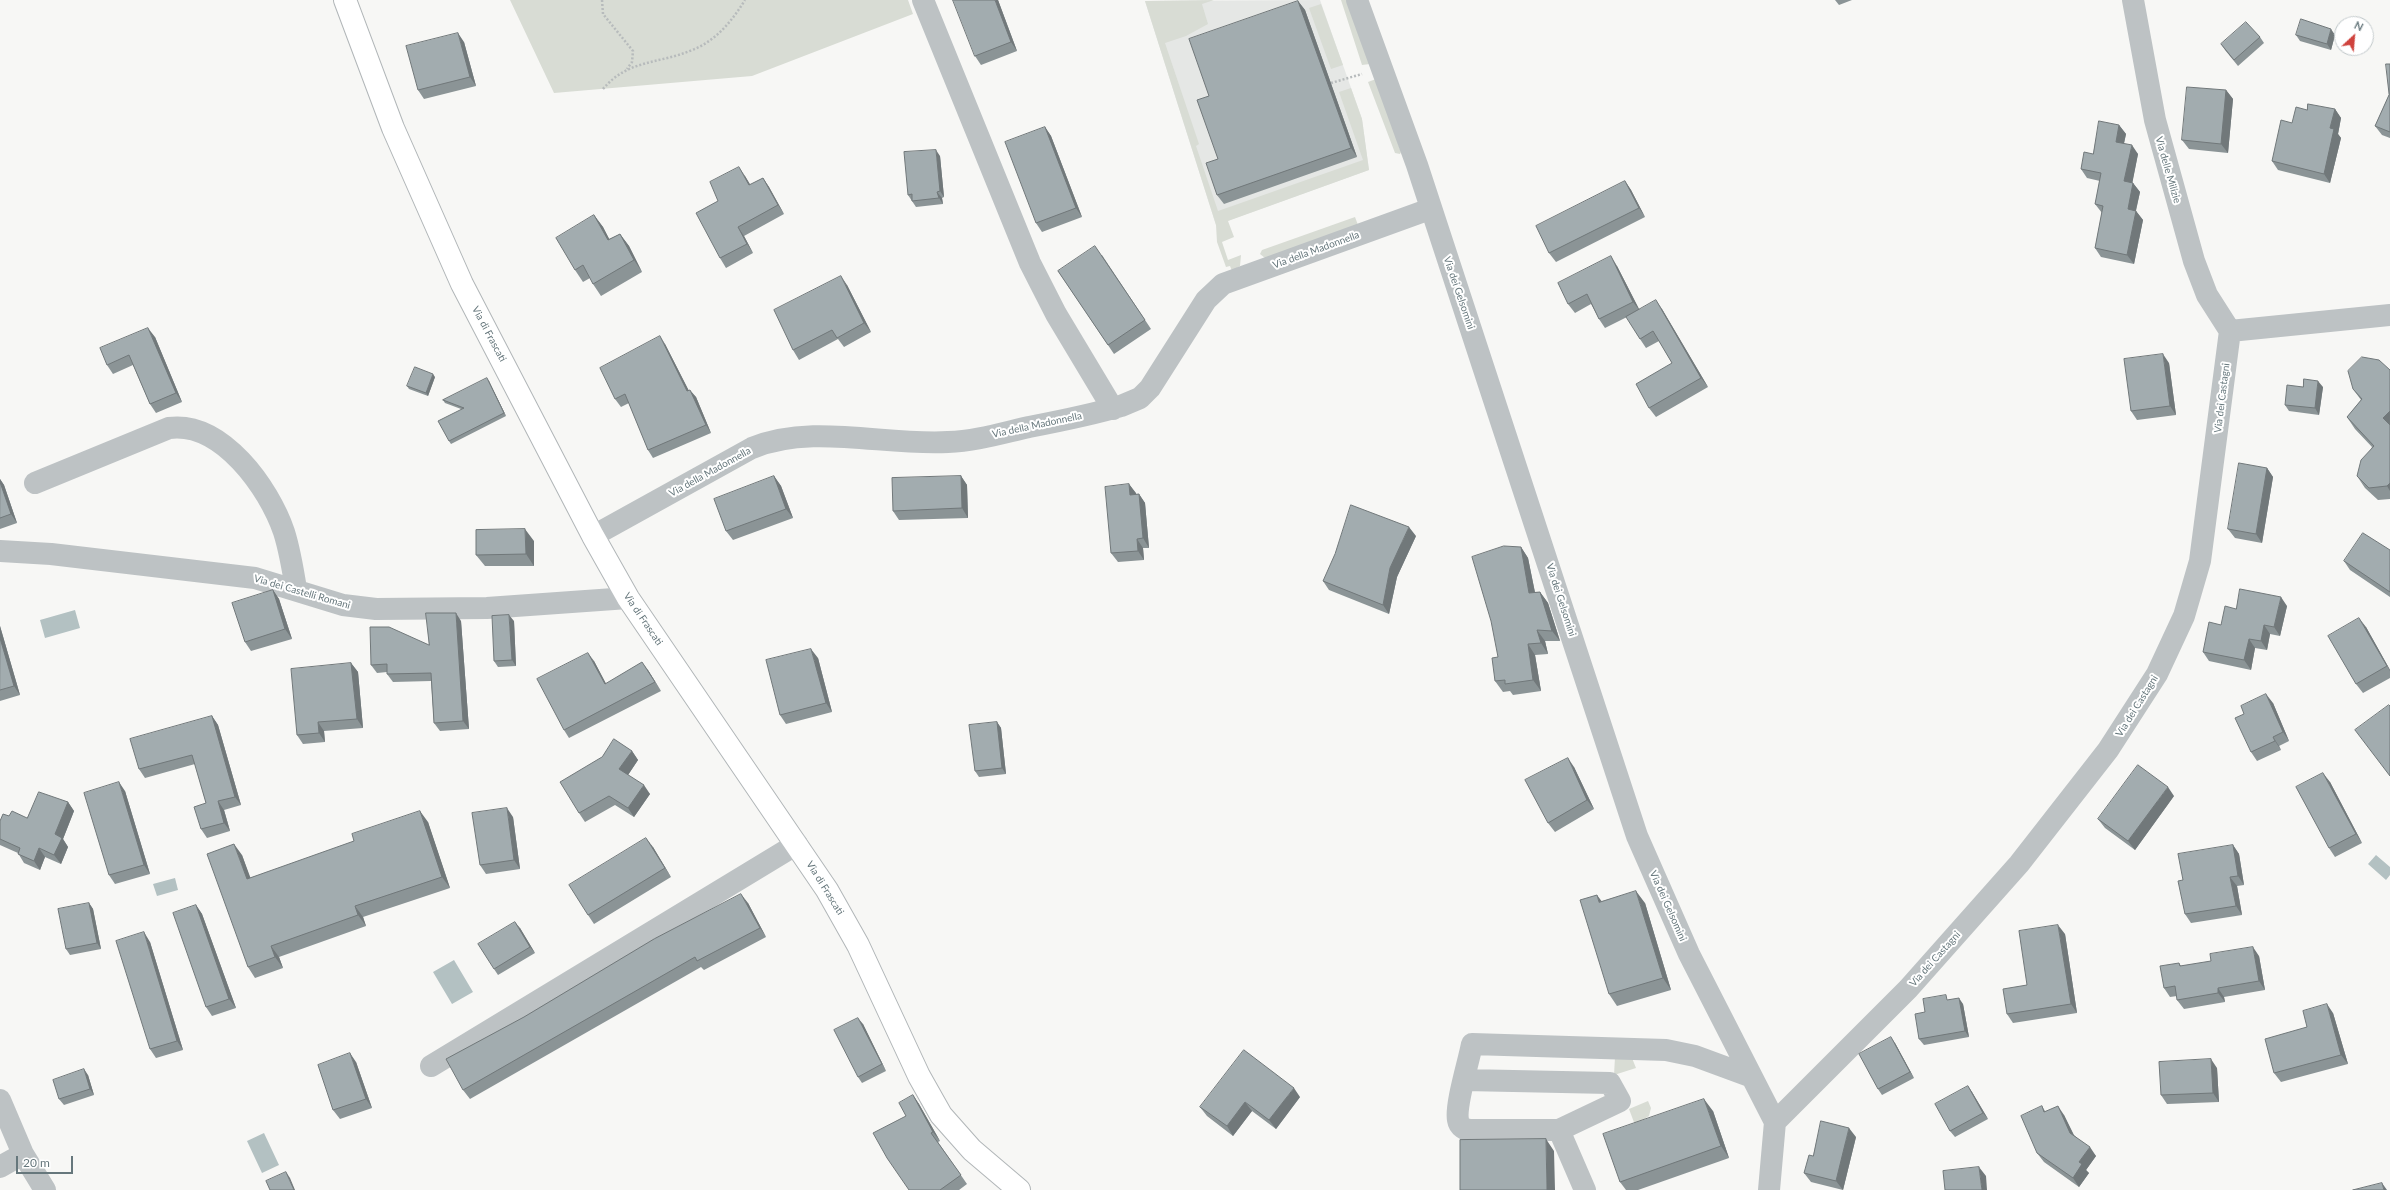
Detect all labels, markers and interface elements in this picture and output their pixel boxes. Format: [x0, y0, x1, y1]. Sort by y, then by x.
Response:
north arrow [2334, 16, 2374, 56]
text: N [2352, 18, 2366, 33]
street label: Via delle Milizie [2153, 135, 2183, 205]
street label: Via della Madonnella [1271, 229, 1361, 271]
street label: Via dei Gelsomini [1441, 255, 1477, 331]
street label: Via di Frascati [469, 304, 509, 364]
street label: Via dei Castagni [2212, 362, 2232, 434]
street label: Via della Madonnella [991, 410, 1083, 440]
street label: Via della Madonnella [667, 445, 753, 499]
street label: Via dei Gelsomini [1544, 562, 1578, 638]
street label: Via dei Castelli Romani [252, 572, 352, 612]
street label: Via di Frascati [621, 590, 665, 648]
street label: Via dei Castagni [2113, 673, 2161, 739]
street label: Via di Frascati [804, 859, 846, 917]
street label: Via dei Gelsomini [1647, 869, 1689, 943]
street label: Via dei Castagni [1907, 929, 1963, 989]
scale bar [18, 1148, 75, 1174]
text: 20 m [23, 1155, 50, 1170]

